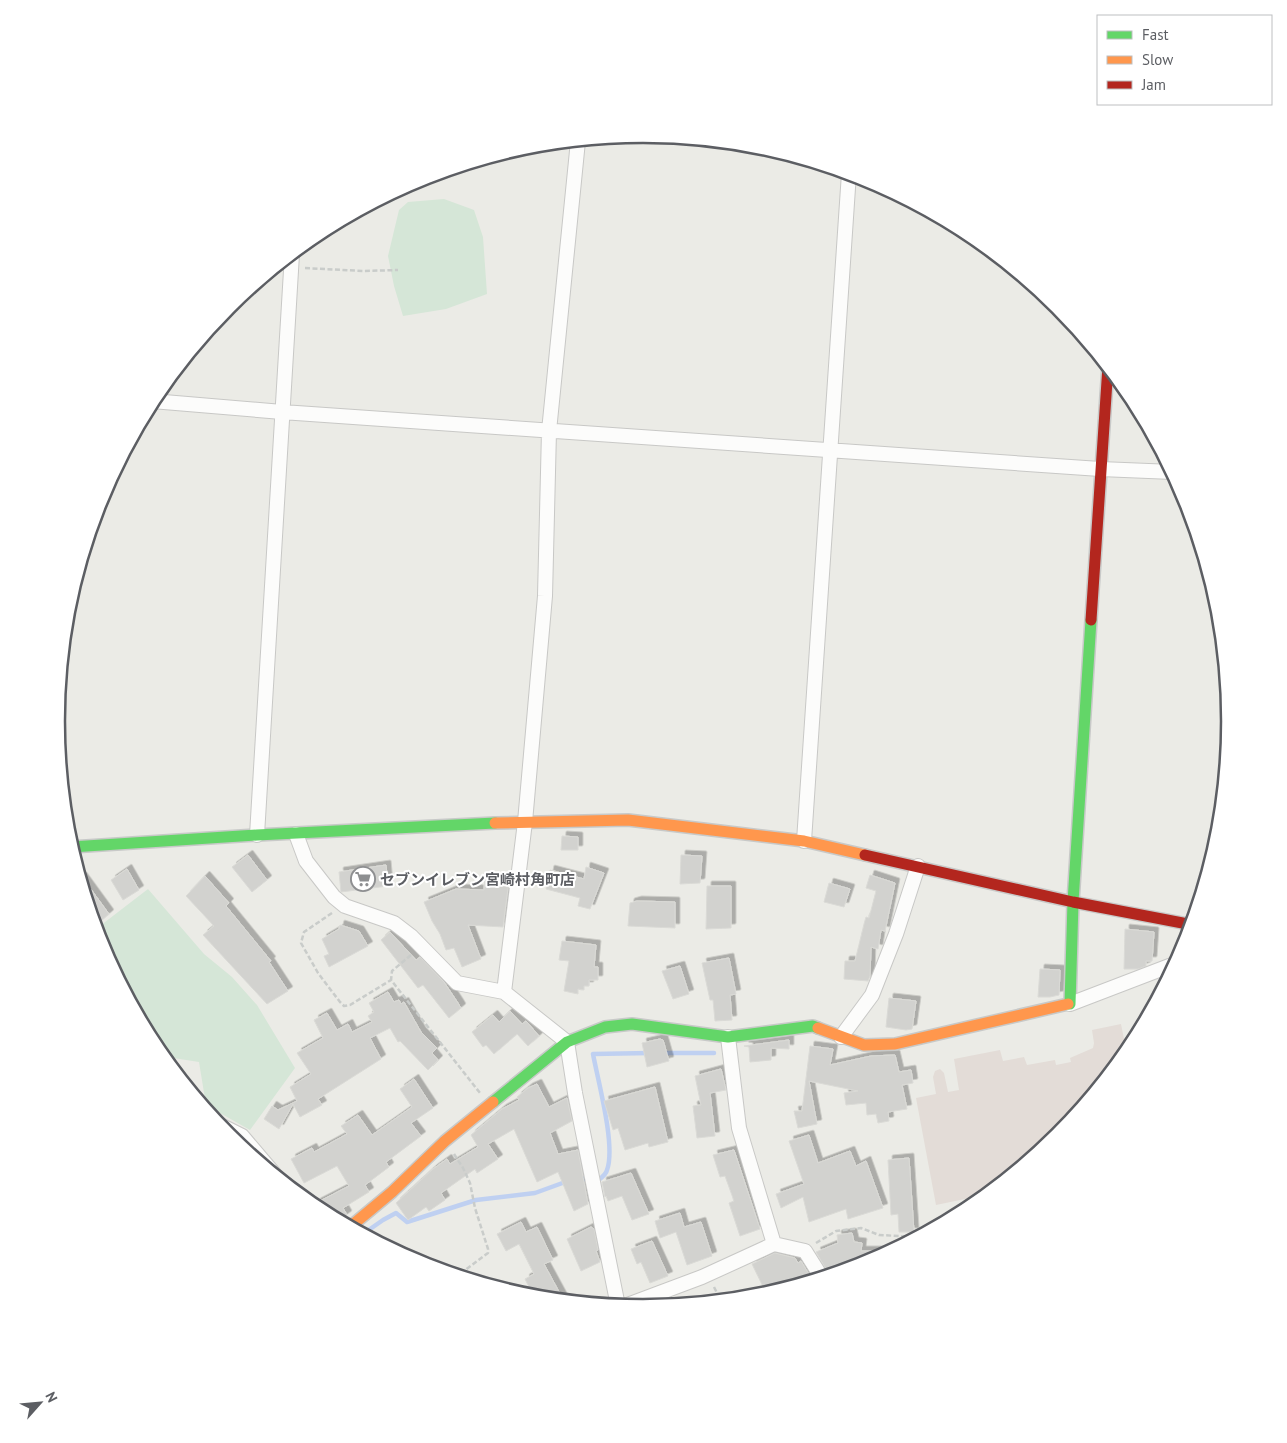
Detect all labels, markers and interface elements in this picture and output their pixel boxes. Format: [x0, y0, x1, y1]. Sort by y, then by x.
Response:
legend [1097, 15, 1272, 105]
text: Fast [1142, 25, 1169, 44]
text: Slow [1142, 50, 1173, 69]
text: Jam [1141, 75, 1166, 94]
supermarket icon: セブンイレブン宮崎村角町店 [350, 866, 376, 892]
place label: セブンイレブン宮崎村角町店 [380, 870, 575, 889]
north arrow [15, 1378, 65, 1428]
text: N [41, 1389, 62, 1405]

